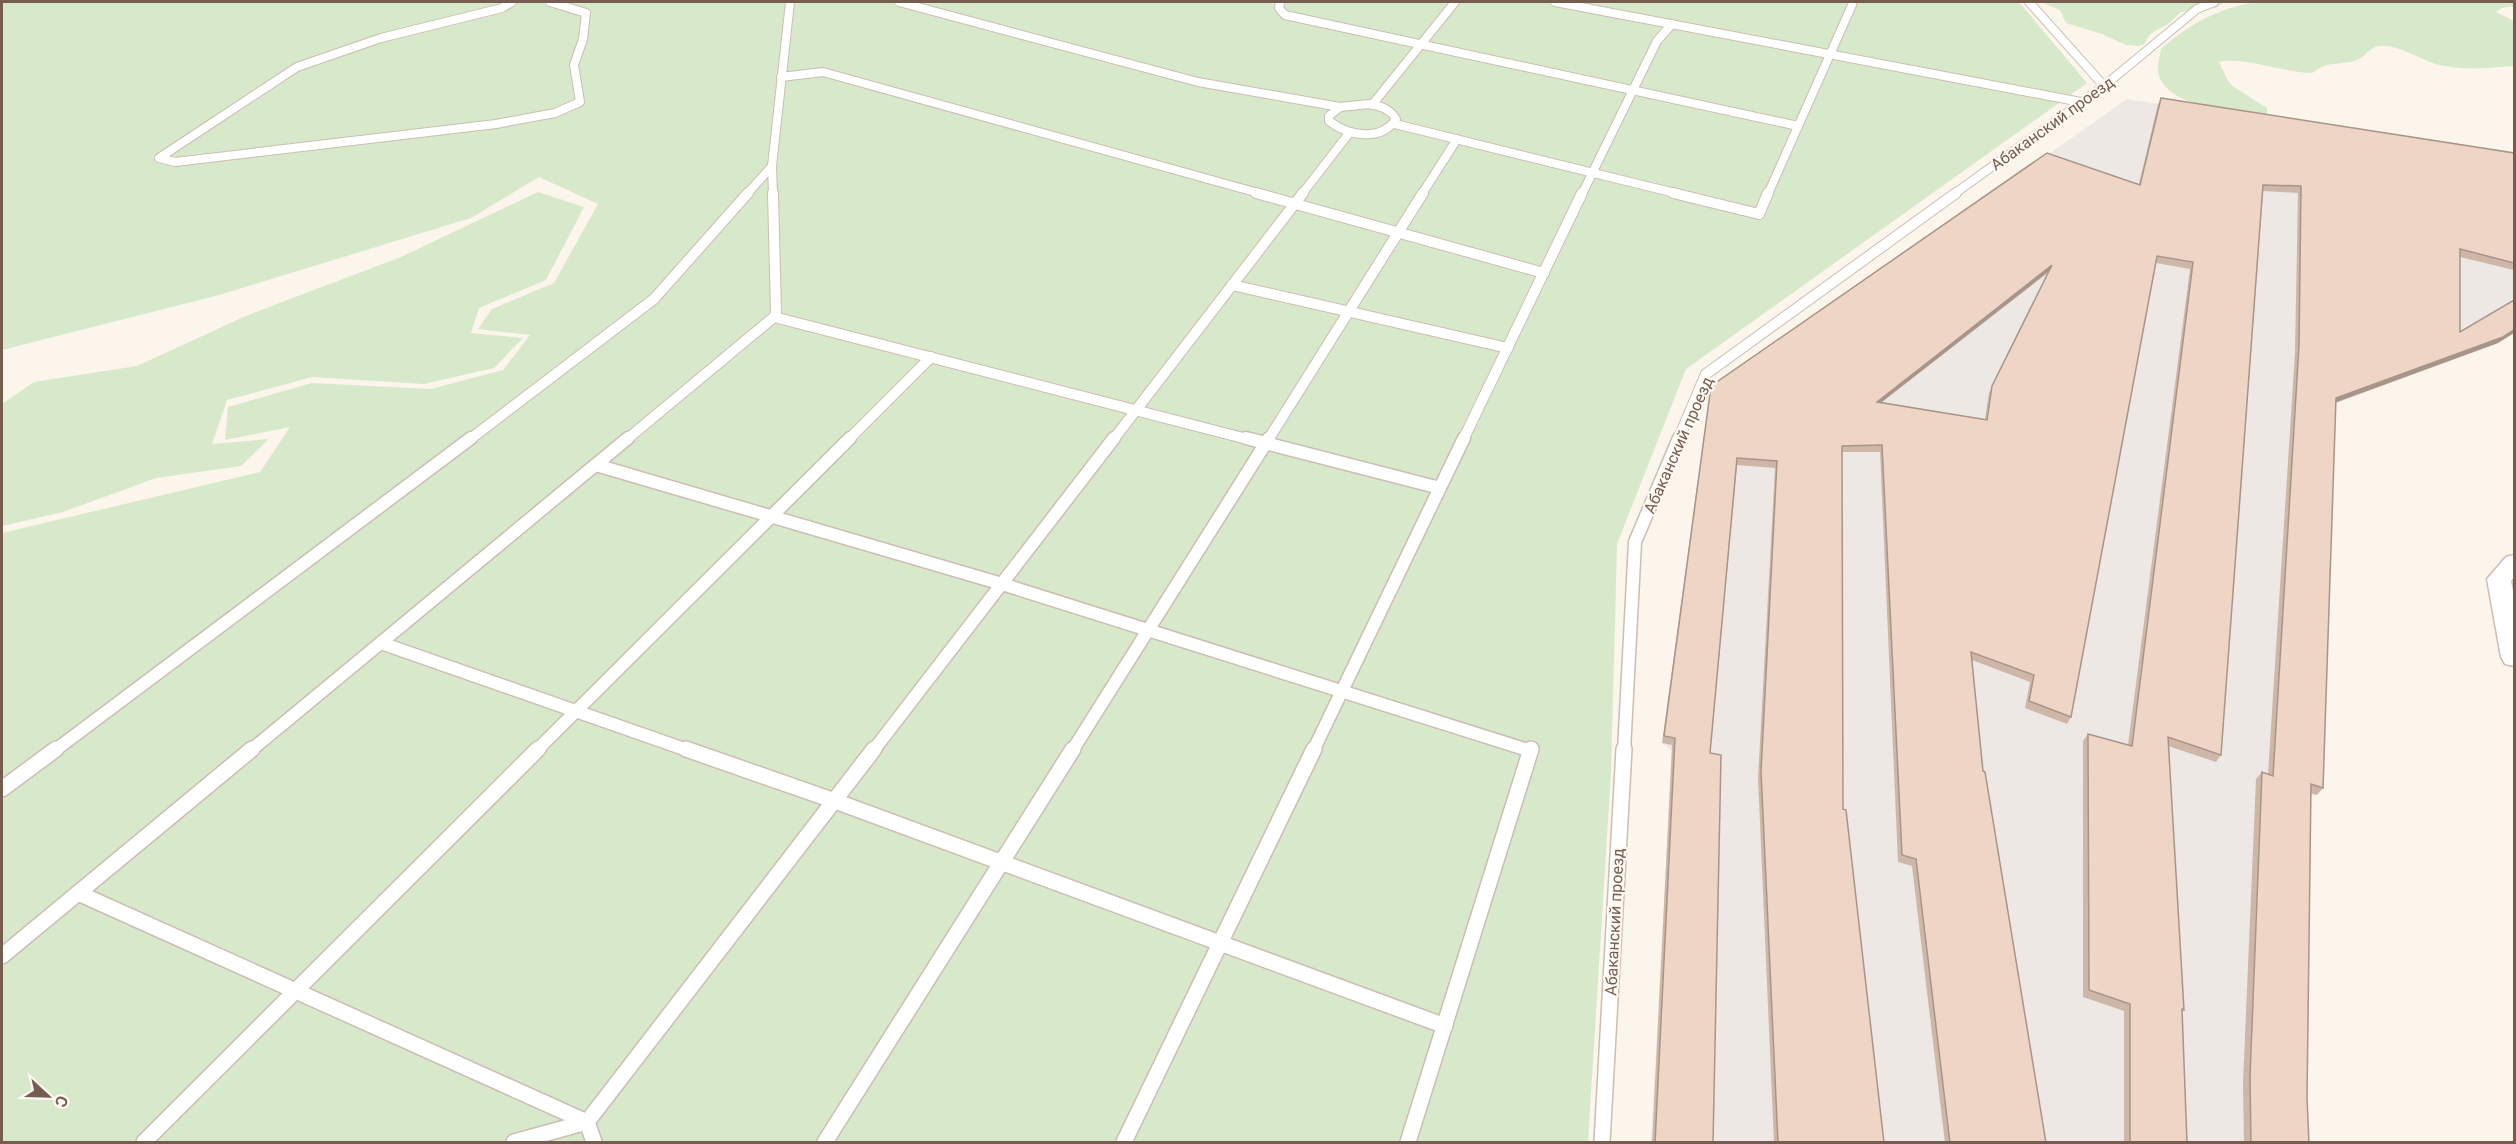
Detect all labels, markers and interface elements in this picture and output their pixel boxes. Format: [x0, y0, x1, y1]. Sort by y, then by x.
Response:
street label: Абаканский проезд [1987, 72, 2118, 174]
street label: Абаканский проезд [1640, 374, 1717, 517]
street label: Абаканский проезд [1601, 847, 1628, 996]
north arrow [18, 1066, 78, 1126]
text: С [51, 1093, 72, 1110]

